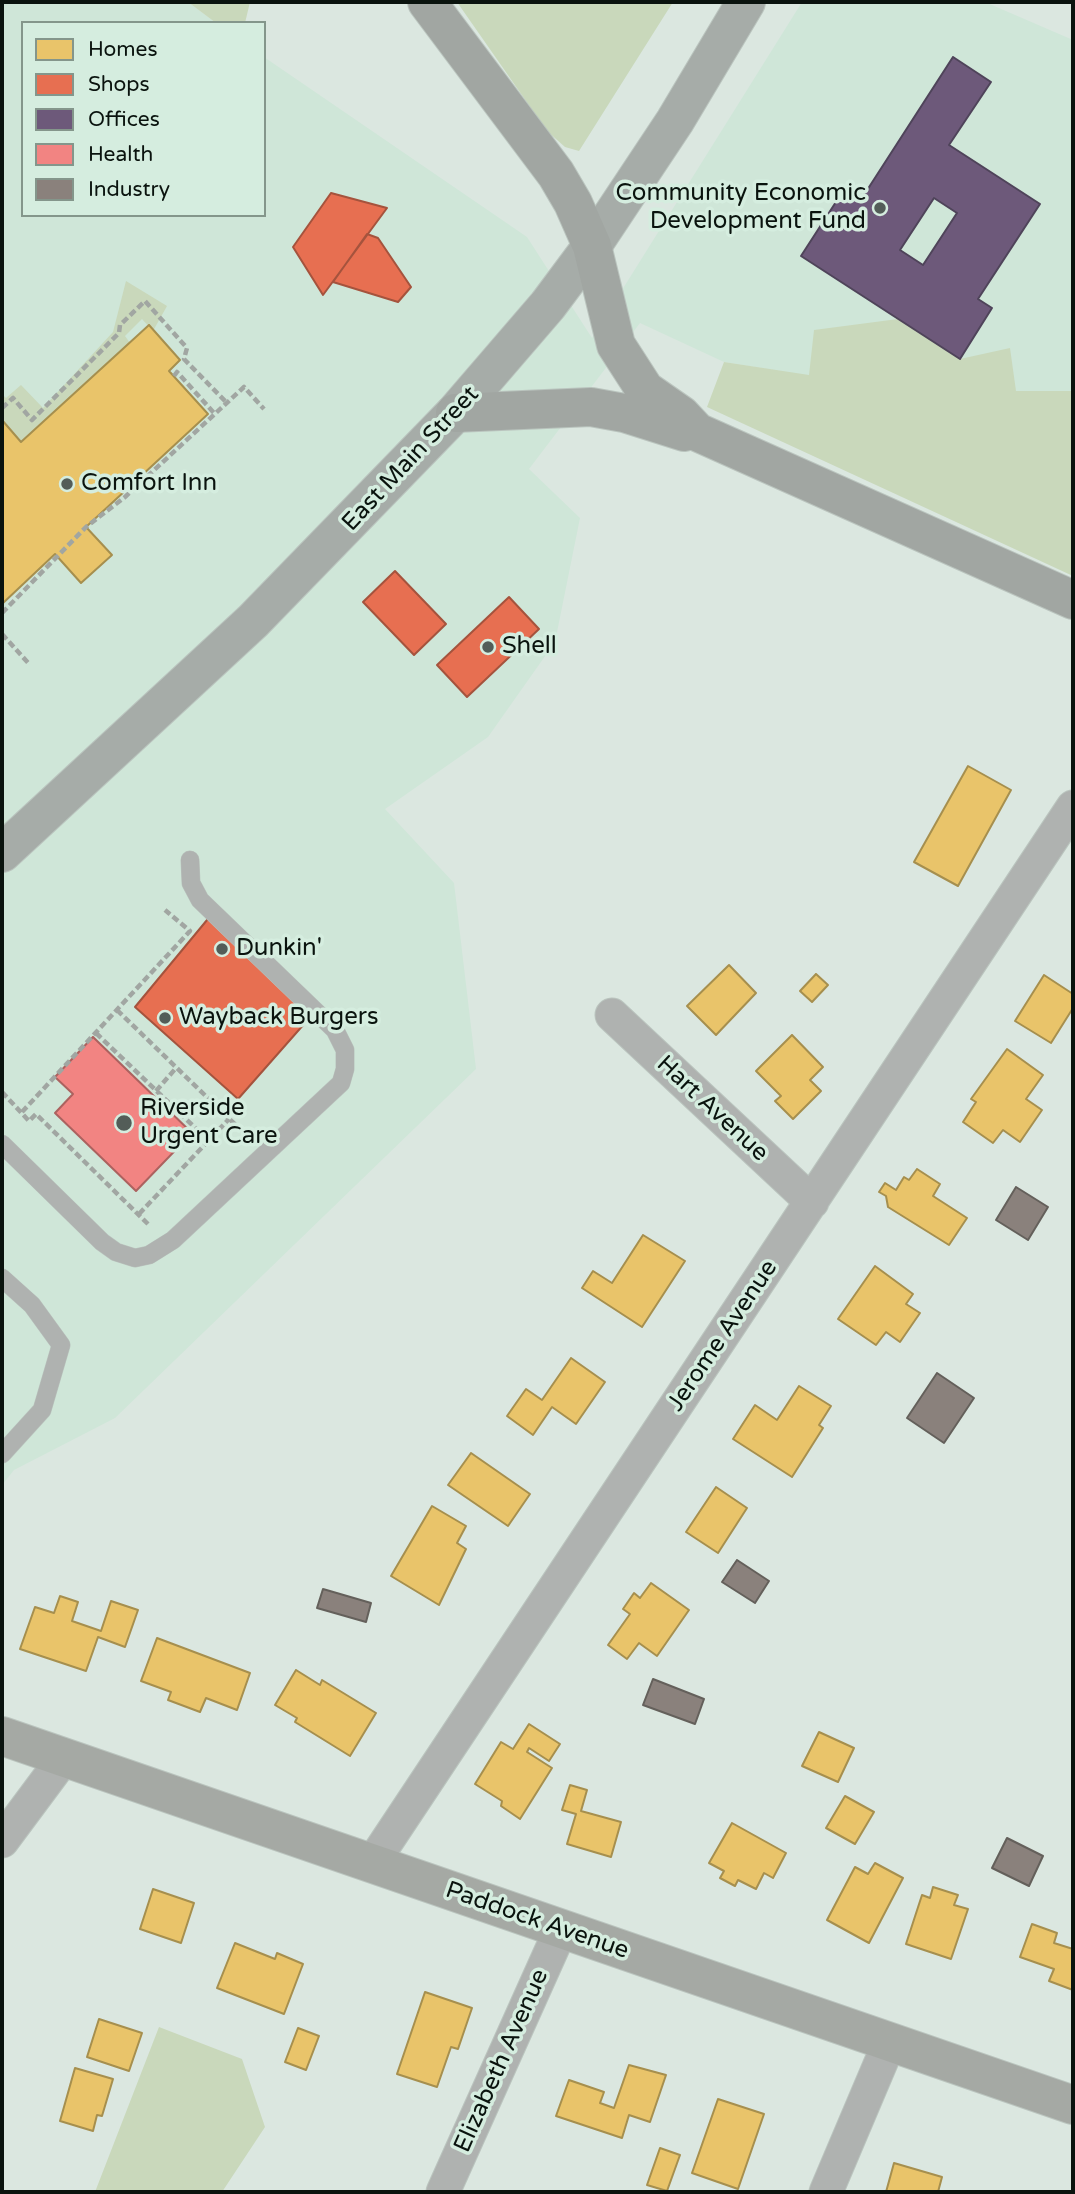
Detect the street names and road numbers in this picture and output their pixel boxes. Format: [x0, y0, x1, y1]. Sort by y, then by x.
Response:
street label: East Main Street [337, 381, 485, 537]
street label: Hart Avenue [650, 1050, 774, 1168]
street label: Jerome Avenue [662, 1255, 784, 1417]
street label: Paddock Avenue [442, 1876, 632, 1966]
street label: Elizabeth Avenue [449, 1965, 555, 2157]

